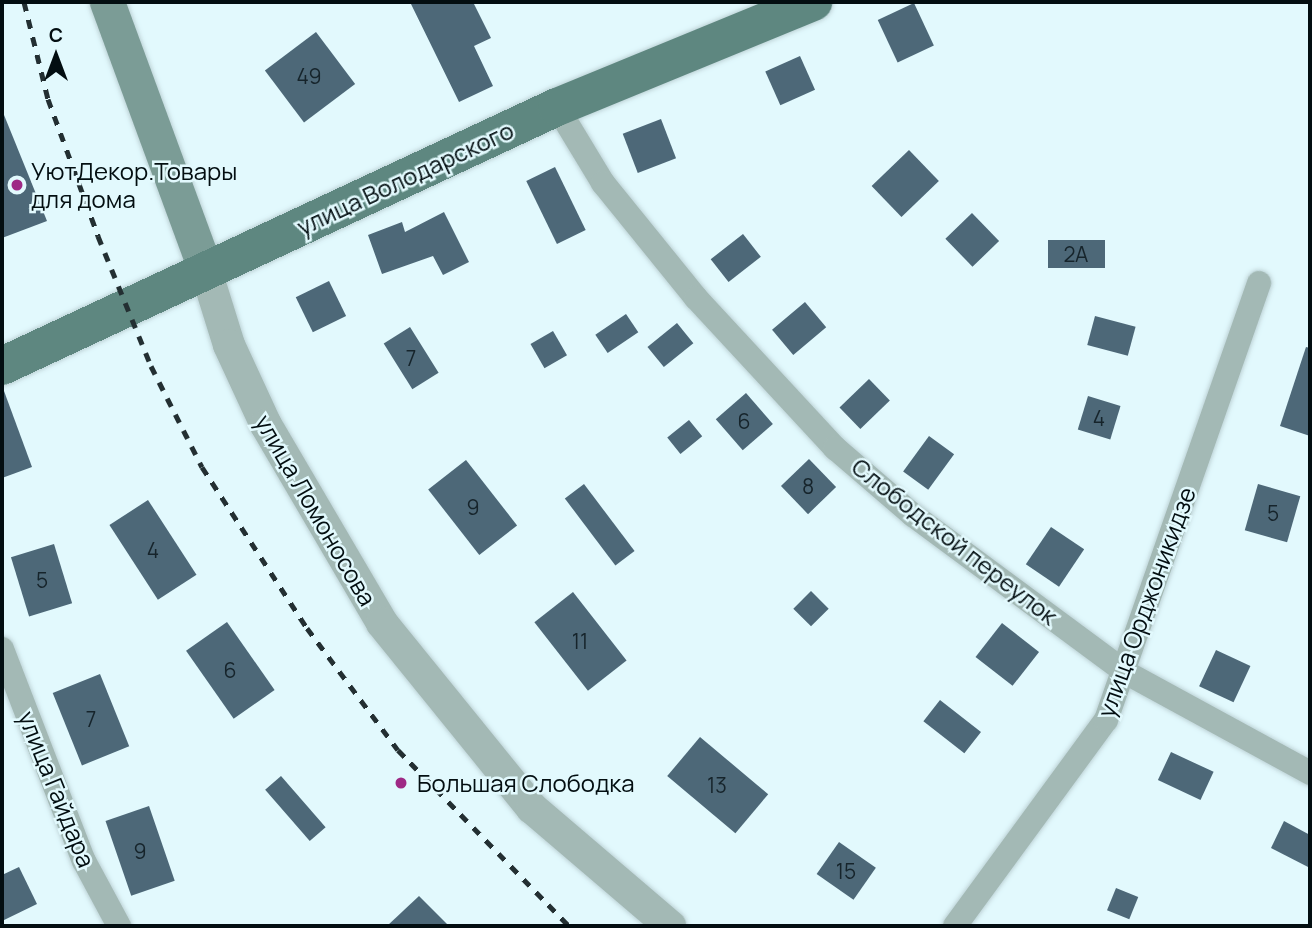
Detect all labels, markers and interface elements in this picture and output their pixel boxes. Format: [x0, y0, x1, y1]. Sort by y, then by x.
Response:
north arrow [21, 21, 91, 91]
text: С [49, 22, 63, 48]
house number: 49 [296, 63, 322, 89]
street label: улица Володарского [292, 115, 518, 241]
place label: УютДекор.Товары для дома [31, 157, 237, 213]
marker: УютДекор.Товары для дома [9, 177, 25, 193]
house number: 2А [1064, 241, 1088, 267]
house number: 7 [406, 345, 416, 371]
house number: 4 [1093, 405, 1105, 431]
house number: 6 [737, 408, 751, 434]
street label: улица Ломоносова [250, 409, 382, 611]
street label: Слободской переулок [846, 452, 1064, 630]
house number: 8 [802, 473, 814, 499]
street label: улица Орджоникидзе [1091, 483, 1201, 721]
house number: 9 [466, 494, 480, 520]
house number: 5 [1267, 500, 1279, 526]
house number: 4 [147, 537, 159, 563]
house number: 5 [36, 567, 48, 593]
house number: 11 [572, 628, 588, 654]
house number: 6 [223, 657, 237, 683]
house number: 7 [86, 706, 96, 732]
street label: улица Гайдара [13, 707, 101, 871]
place label: Большая Слободка [417, 769, 635, 797]
house number: 13 [707, 772, 727, 798]
marker: Большая Слободка [391, 773, 411, 793]
house number: 9 [133, 838, 147, 864]
house number: 15 [836, 858, 856, 884]

